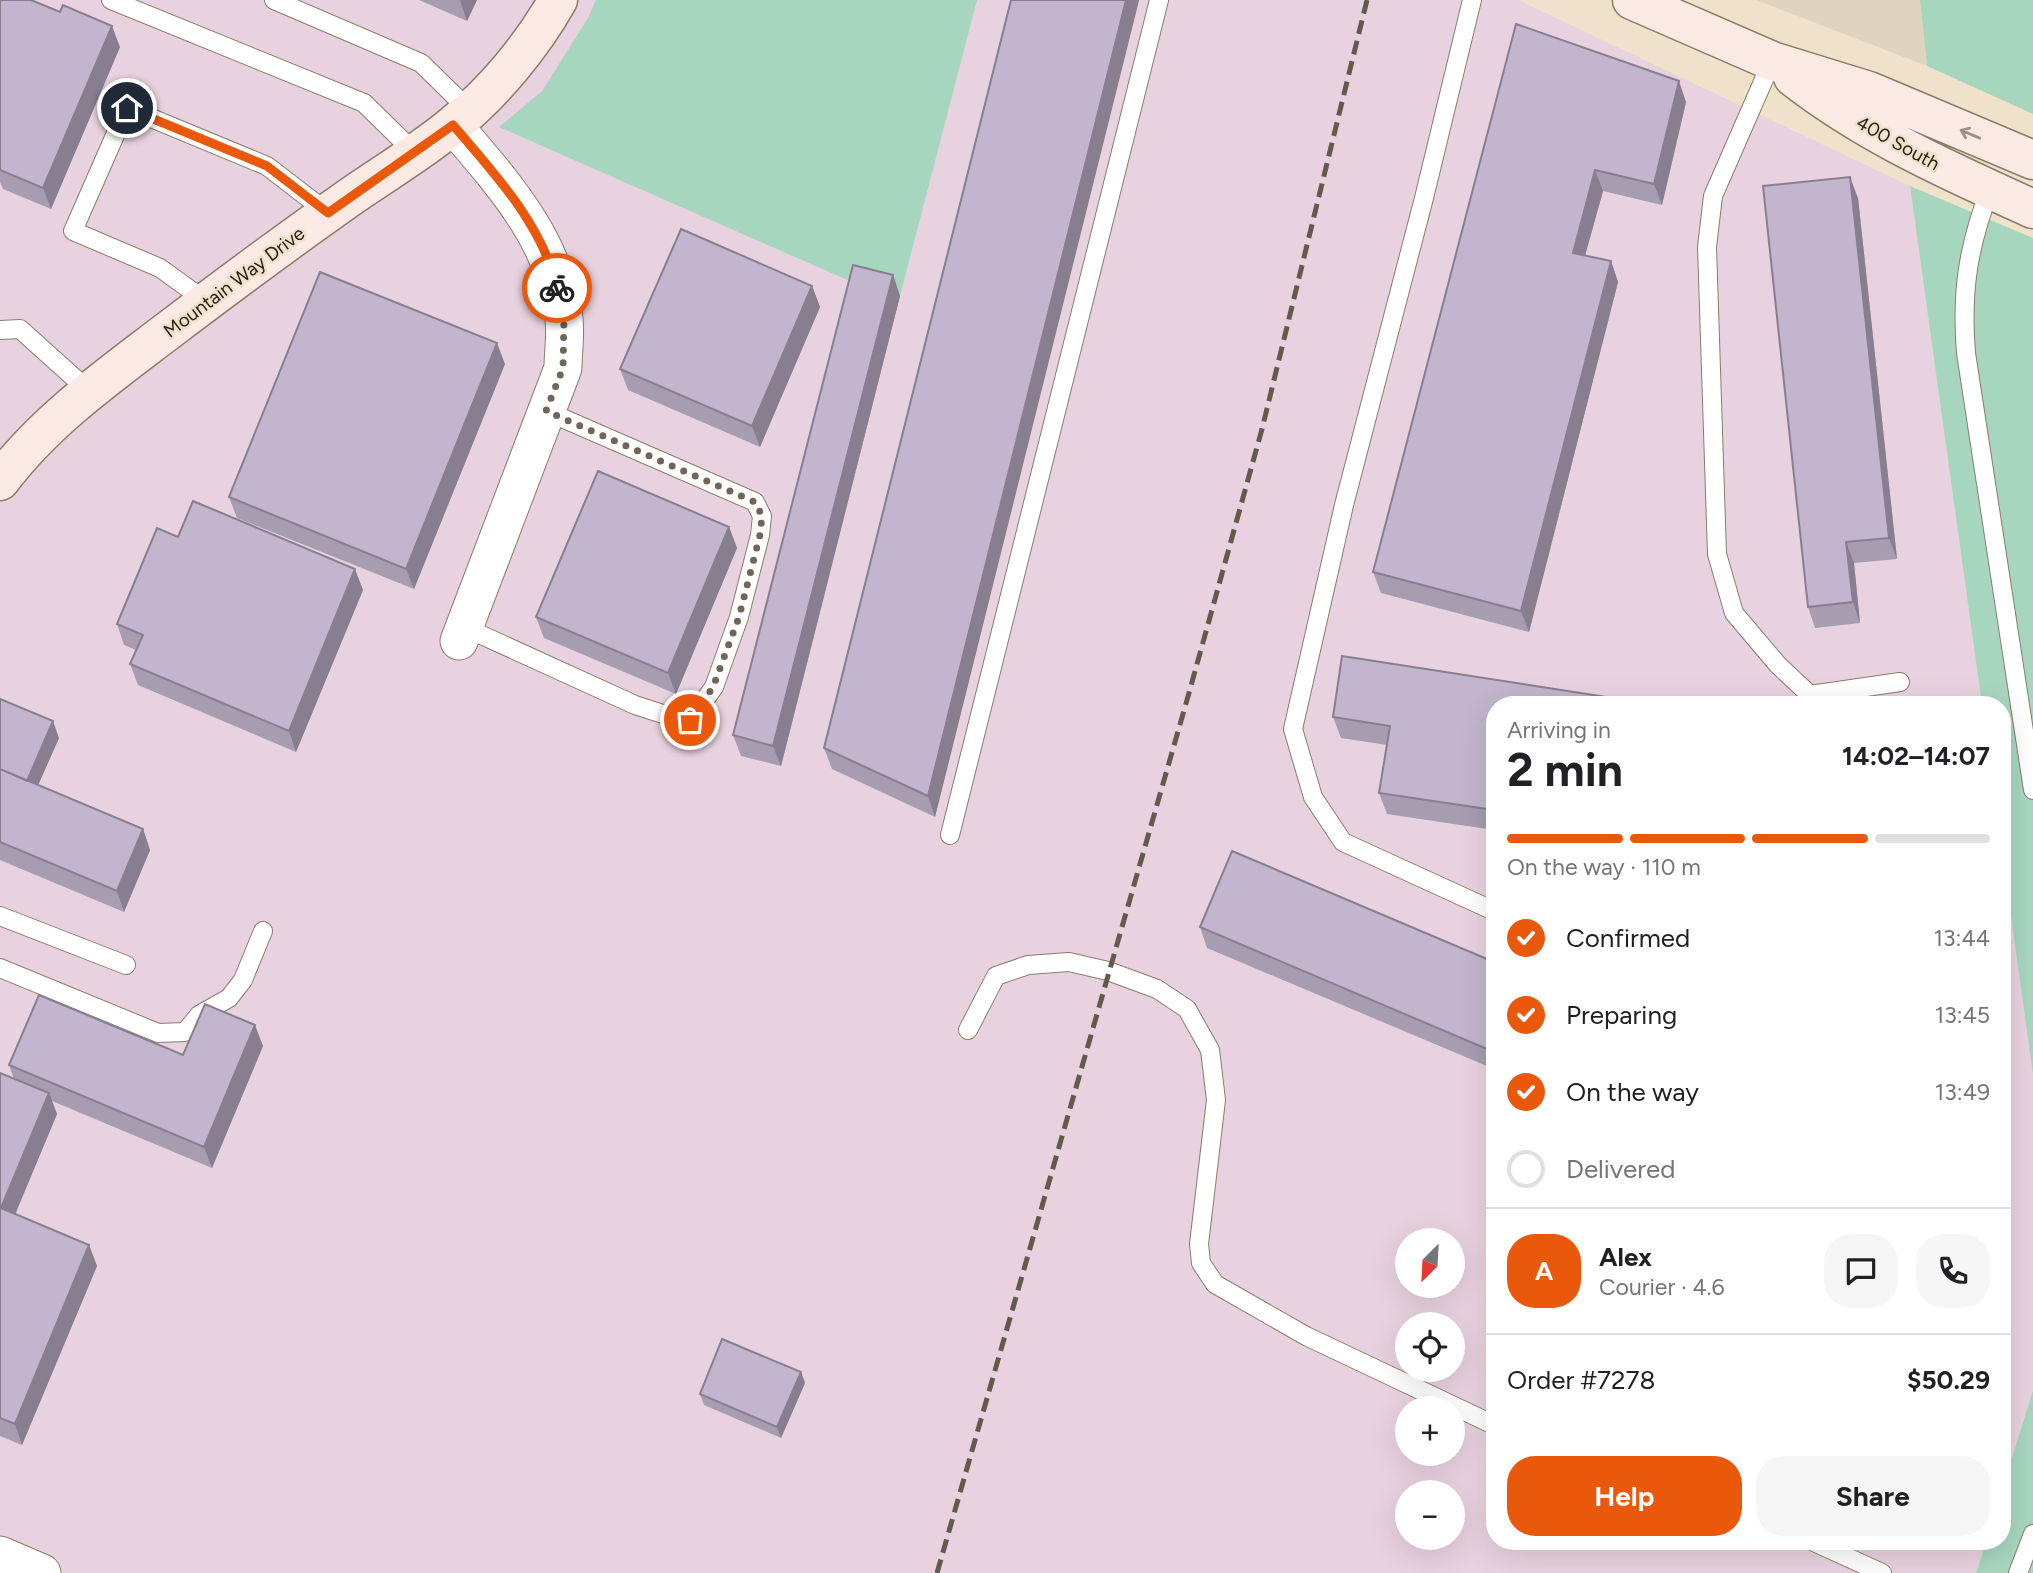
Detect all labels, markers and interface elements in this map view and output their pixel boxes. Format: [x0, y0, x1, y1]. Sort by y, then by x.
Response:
pin [97, 78, 157, 138]
icon: home [108, 89, 146, 127]
street label: 400 South [1852, 111, 1944, 175]
one-way arrow [1960, 127, 1981, 140]
street label: Mountain Way Drive [159, 222, 309, 342]
courier [522, 253, 592, 323]
icon: bike [538, 269, 576, 307]
pin [660, 690, 720, 750]
icon: bag [671, 701, 709, 739]
text: Arriving in [1507, 716, 1611, 744]
text: 14:02–14:07 [1842, 740, 1990, 772]
text: 2 min [1507, 742, 1623, 798]
text: On the way · 110 m [1507, 853, 1701, 881]
icon: check [1507, 919, 1545, 957]
text: Confirmed [1566, 922, 1690, 954]
text: 13:44 [1934, 924, 1990, 952]
icon: check [1507, 996, 1545, 1034]
text: Preparing [1566, 999, 1677, 1031]
text: 13:45 [1935, 1001, 1990, 1029]
icon: check [1507, 1073, 1545, 1111]
text: On the way [1566, 1076, 1699, 1108]
text: 13:49 [1935, 1078, 1990, 1106]
text: Delivered [1566, 1153, 1675, 1185]
north arrow [1395, 1228, 1465, 1298]
map controls [1395, 1228, 1465, 1550]
button: chat [1824, 1234, 1898, 1308]
button: phone [1916, 1234, 1990, 1308]
text: Alex [1599, 1241, 1652, 1273]
text: A [1535, 1255, 1553, 1287]
text: Courier · 4.6 [1599, 1273, 1725, 1301]
button: locate [1395, 1312, 1465, 1382]
text: Order #7278 [1507, 1364, 1655, 1396]
text: $50.29 [1907, 1364, 1990, 1396]
button: + [1395, 1396, 1465, 1466]
button: Help [1507, 1456, 1742, 1536]
button: Share [1756, 1456, 1990, 1536]
button: − [1395, 1480, 1465, 1550]

